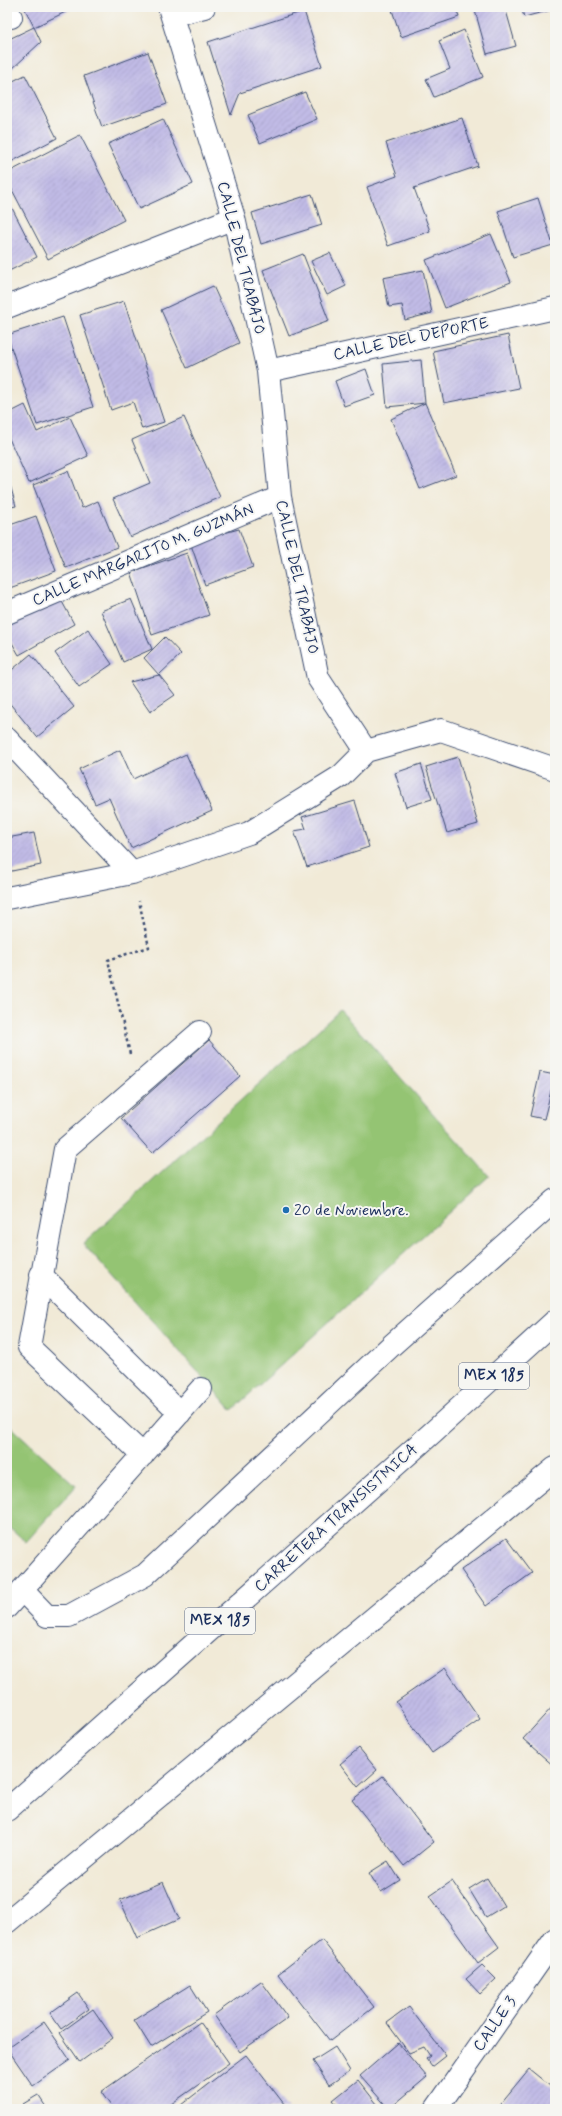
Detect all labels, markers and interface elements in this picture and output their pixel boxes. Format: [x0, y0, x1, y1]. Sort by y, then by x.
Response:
street label: CALLE DEL TRABAJO [212, 179, 270, 337]
street label: CALLE DEL DEPORTE [331, 312, 491, 366]
street label: CALLE DEL TRABAJO [270, 498, 324, 656]
street label: CALLE MARGARITO M. GUZMÁN [29, 499, 257, 611]
place label: 20 de Noviembre. [294, 1200, 409, 1221]
marker: 20 de Noviembre. [281, 1205, 291, 1215]
road number: MEX 185 [459, 1363, 529, 1389]
street label: CARRETERA TRANSISTMICA [250, 1439, 422, 1597]
road number: MEX 185 [185, 1608, 255, 1634]
street label: CALLE 3 [468, 1992, 522, 2056]

